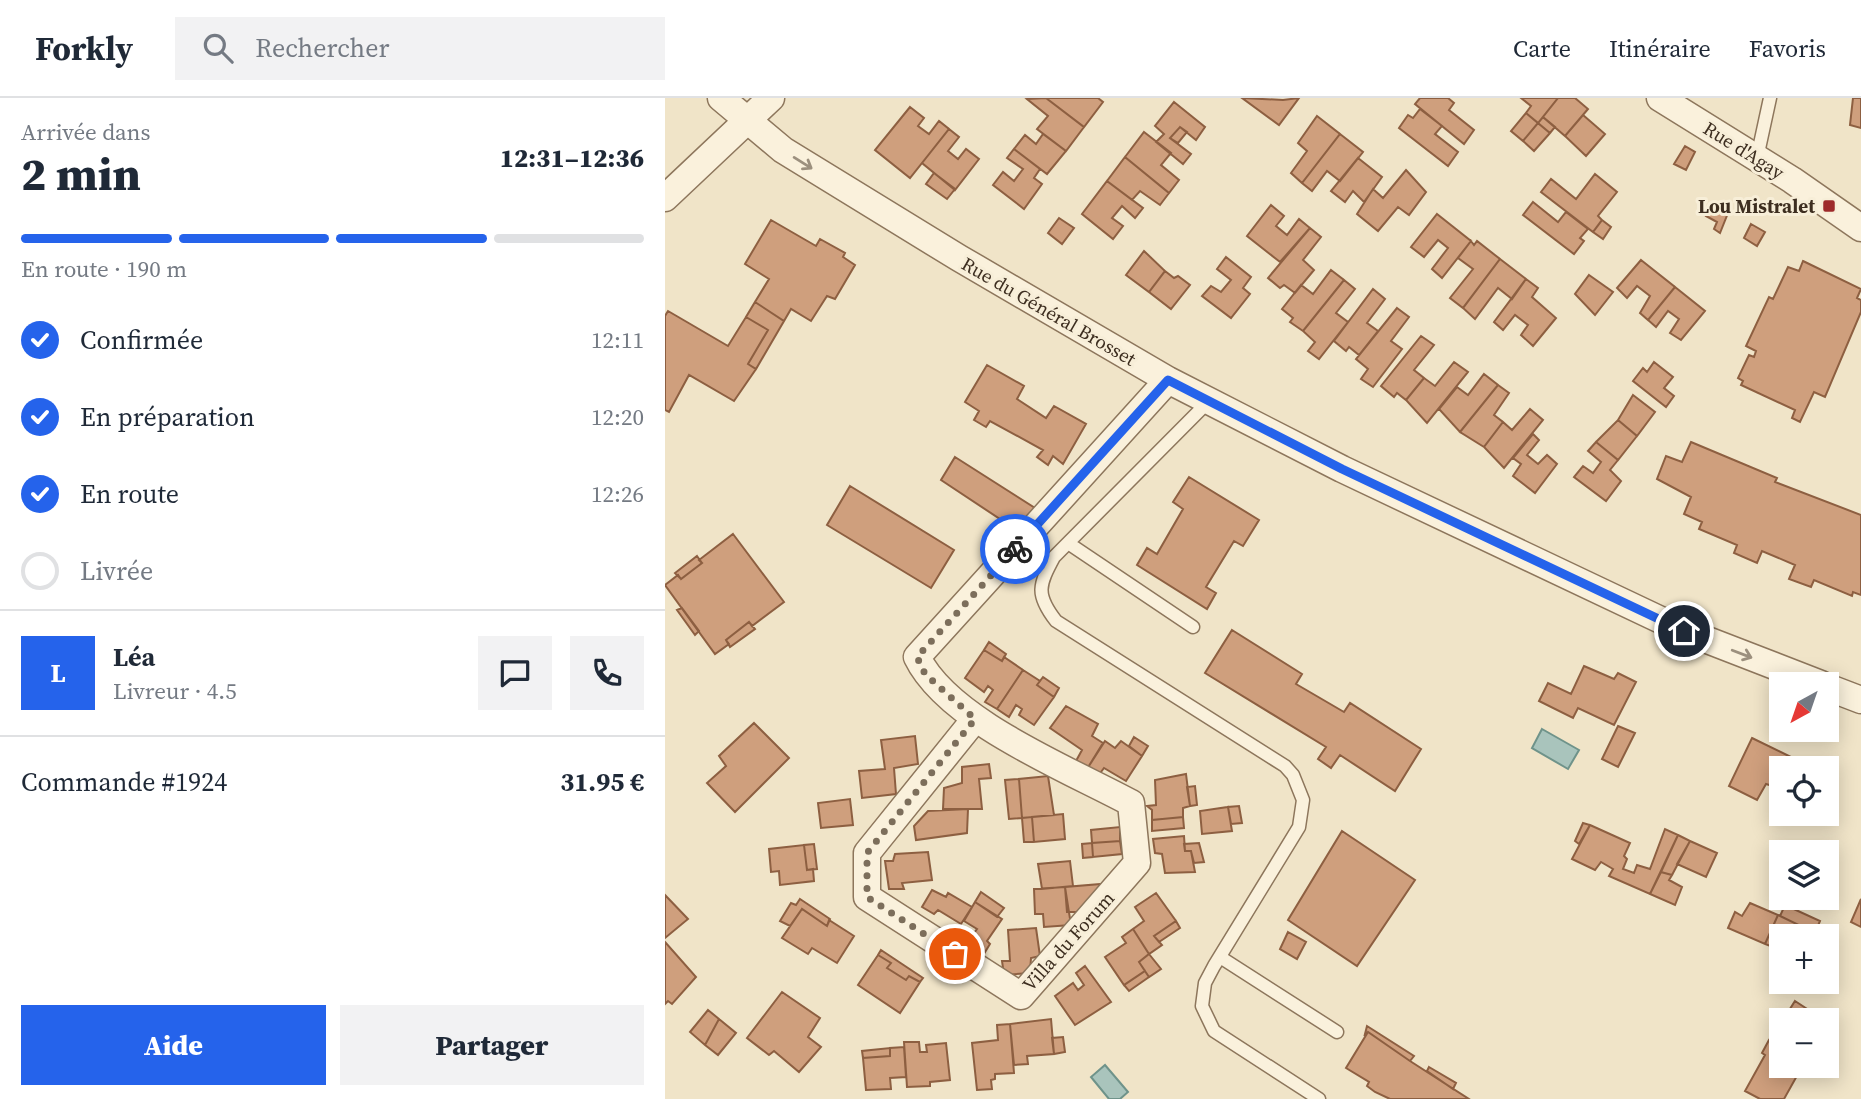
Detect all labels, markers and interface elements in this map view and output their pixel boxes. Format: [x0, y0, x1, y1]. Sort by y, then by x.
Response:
search box [175, 17, 665, 80]
text: Forkly [35, 26, 133, 71]
icon: search [199, 29, 237, 67]
text: Rechercher [255, 30, 389, 66]
text: Carte [1513, 32, 1571, 65]
text: Itinéraire [1609, 32, 1711, 65]
text: Favoris [1749, 32, 1826, 65]
street label: Rue d'Agay [1699, 115, 1790, 185]
text: Arrivée dans [21, 116, 151, 148]
text: 12:31–12:36 [500, 140, 644, 176]
text: 2 min [21, 142, 141, 205]
one-way arrow [793, 156, 813, 170]
place label: Lou Mistralet [1698, 193, 1815, 219]
marker: Lou Mistralet [1821, 198, 1837, 214]
street label: Rue du Général Brosset [957, 250, 1142, 372]
text: En route · 190 m [21, 253, 187, 285]
icon: check [21, 321, 59, 359]
text: Confirmée [80, 322, 203, 358]
text: 12:11 [591, 324, 644, 356]
icon: check [21, 398, 59, 436]
text: En préparation [80, 399, 255, 435]
text: 12:20 [591, 401, 644, 433]
icon: check [21, 475, 59, 513]
text: En route [80, 476, 179, 512]
text: 12:26 [591, 478, 644, 510]
courier [980, 514, 1050, 584]
icon: bike [996, 530, 1034, 568]
text: Livrée [80, 553, 153, 589]
pin [1654, 601, 1714, 661]
icon: home [1665, 612, 1703, 650]
button: chat [478, 636, 552, 710]
button: phone [570, 636, 644, 710]
text: Léa [113, 639, 155, 675]
one-way arrow [1731, 648, 1752, 661]
text: L [50, 655, 66, 691]
north arrow [1769, 672, 1839, 742]
map controls [1769, 672, 1839, 1078]
text: Livreur · 4.5 [113, 675, 237, 707]
button: locate [1769, 756, 1839, 826]
text: Commande #1924 [21, 764, 227, 800]
text: 31.95 € [560, 764, 644, 800]
button: layers [1769, 840, 1839, 910]
street label: Villa du Forum [1016, 885, 1120, 997]
pin [925, 924, 985, 984]
button: + [1769, 924, 1839, 994]
icon: bag [936, 935, 974, 973]
button: Aide [21, 1005, 326, 1085]
button: Partager [340, 1005, 644, 1085]
button: − [1769, 1008, 1839, 1078]

